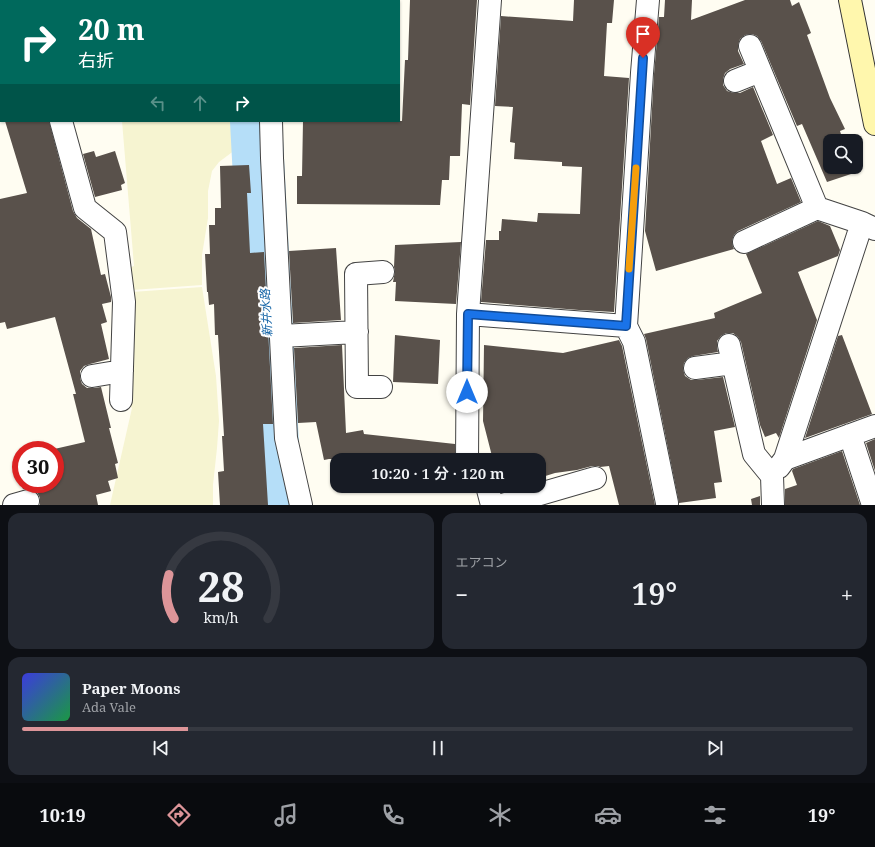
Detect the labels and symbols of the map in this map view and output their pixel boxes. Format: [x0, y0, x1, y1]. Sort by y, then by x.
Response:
pin [626, 17, 660, 58]
water label: 新井水路 [256, 288, 276, 337]
position arrow [446, 371, 488, 413]
speed limit sign: 30 [12, 441, 64, 493]

